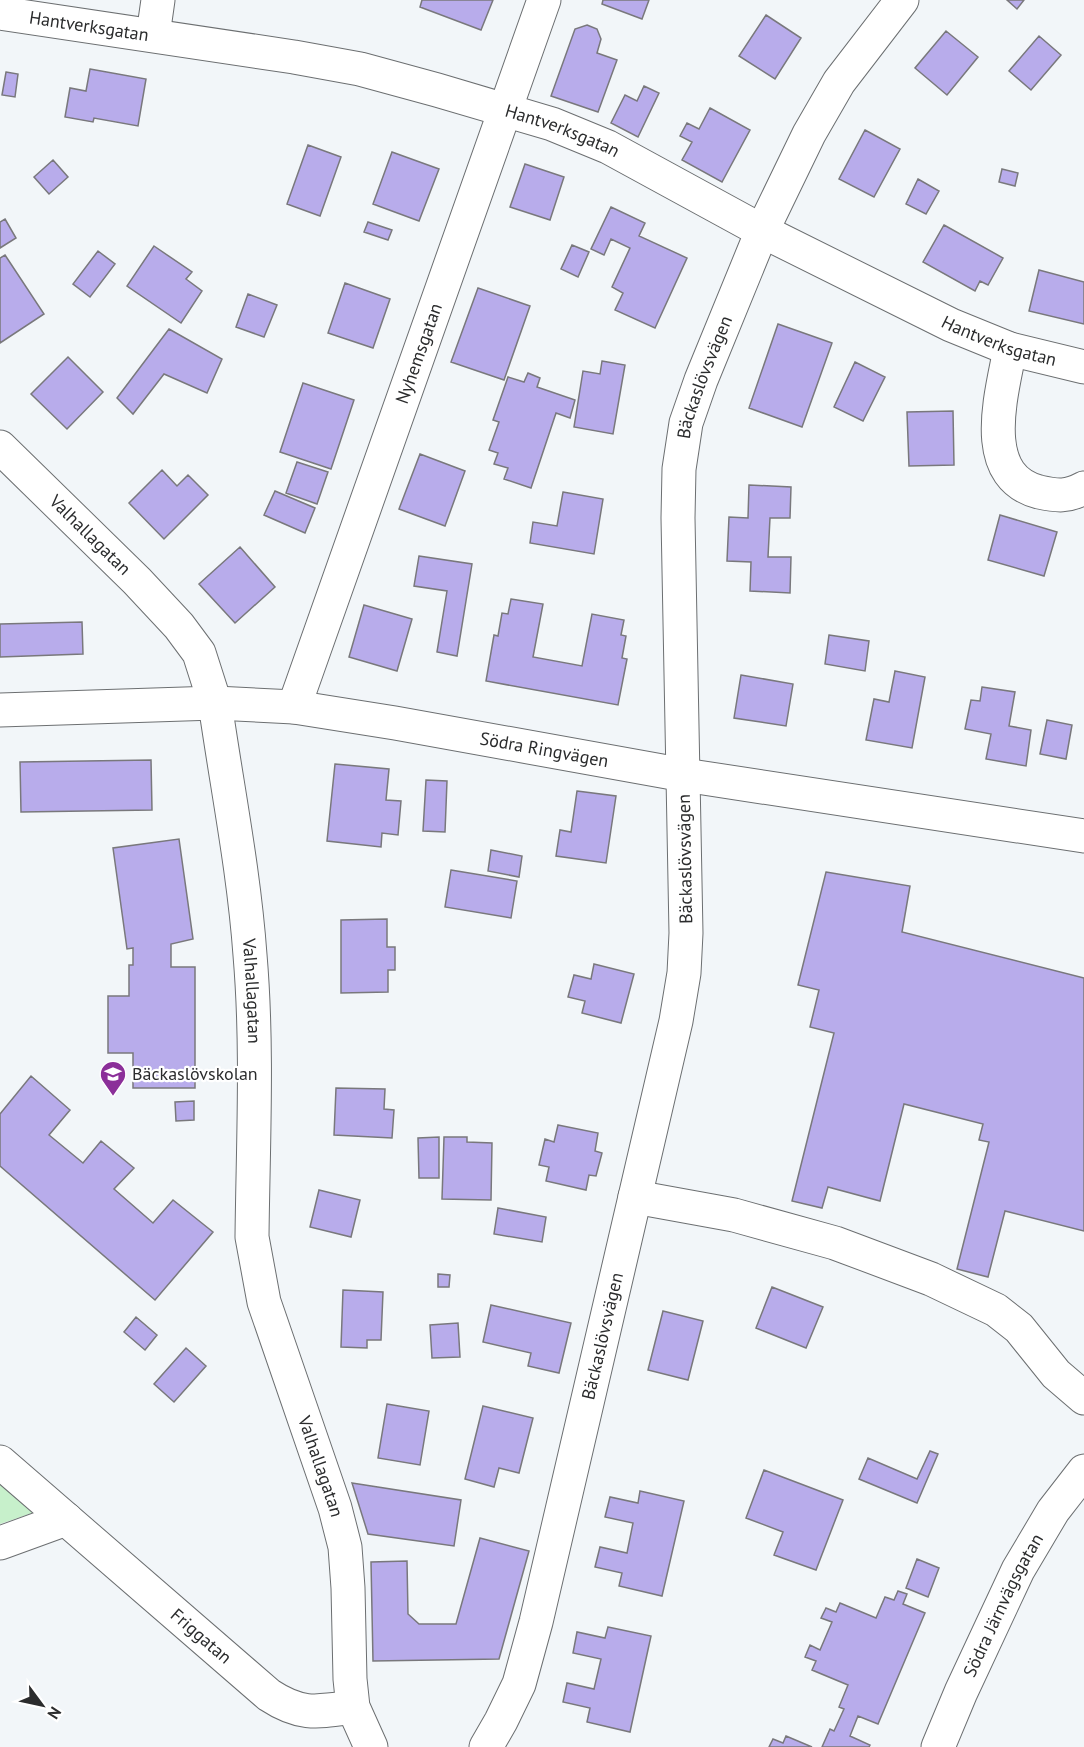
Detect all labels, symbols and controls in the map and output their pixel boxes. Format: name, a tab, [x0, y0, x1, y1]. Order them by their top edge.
street label: Hantverksgatan	[28, 6, 150, 46]
street label: Hantverksgatan	[503, 99, 624, 162]
street label: Nyhemsgatan	[390, 300, 447, 407]
street label: Hantverksgatan	[938, 310, 1059, 371]
street label: Bäckaslövsvägen	[672, 312, 737, 440]
street label: Valhallagatan	[44, 489, 136, 580]
street label: Södra Ringvägen	[478, 726, 610, 772]
street label: Bäckaslövsvägen	[672, 794, 697, 924]
street label: Valhallagatan	[238, 937, 266, 1044]
school or university icon: Bäckaslövskolan	[98, 1059, 128, 1097]
place label: Bäckaslövskolan	[132, 1062, 258, 1085]
street label: Bäckaslövsvägen	[576, 1270, 628, 1402]
street label: Valhallagatan	[293, 1412, 349, 1519]
street label: Södra Järnvägsgatan	[958, 1529, 1048, 1681]
street label: Friggatan	[166, 1603, 237, 1669]
north arrow	[12, 1675, 72, 1735]
text: N	[43, 1703, 66, 1723]

